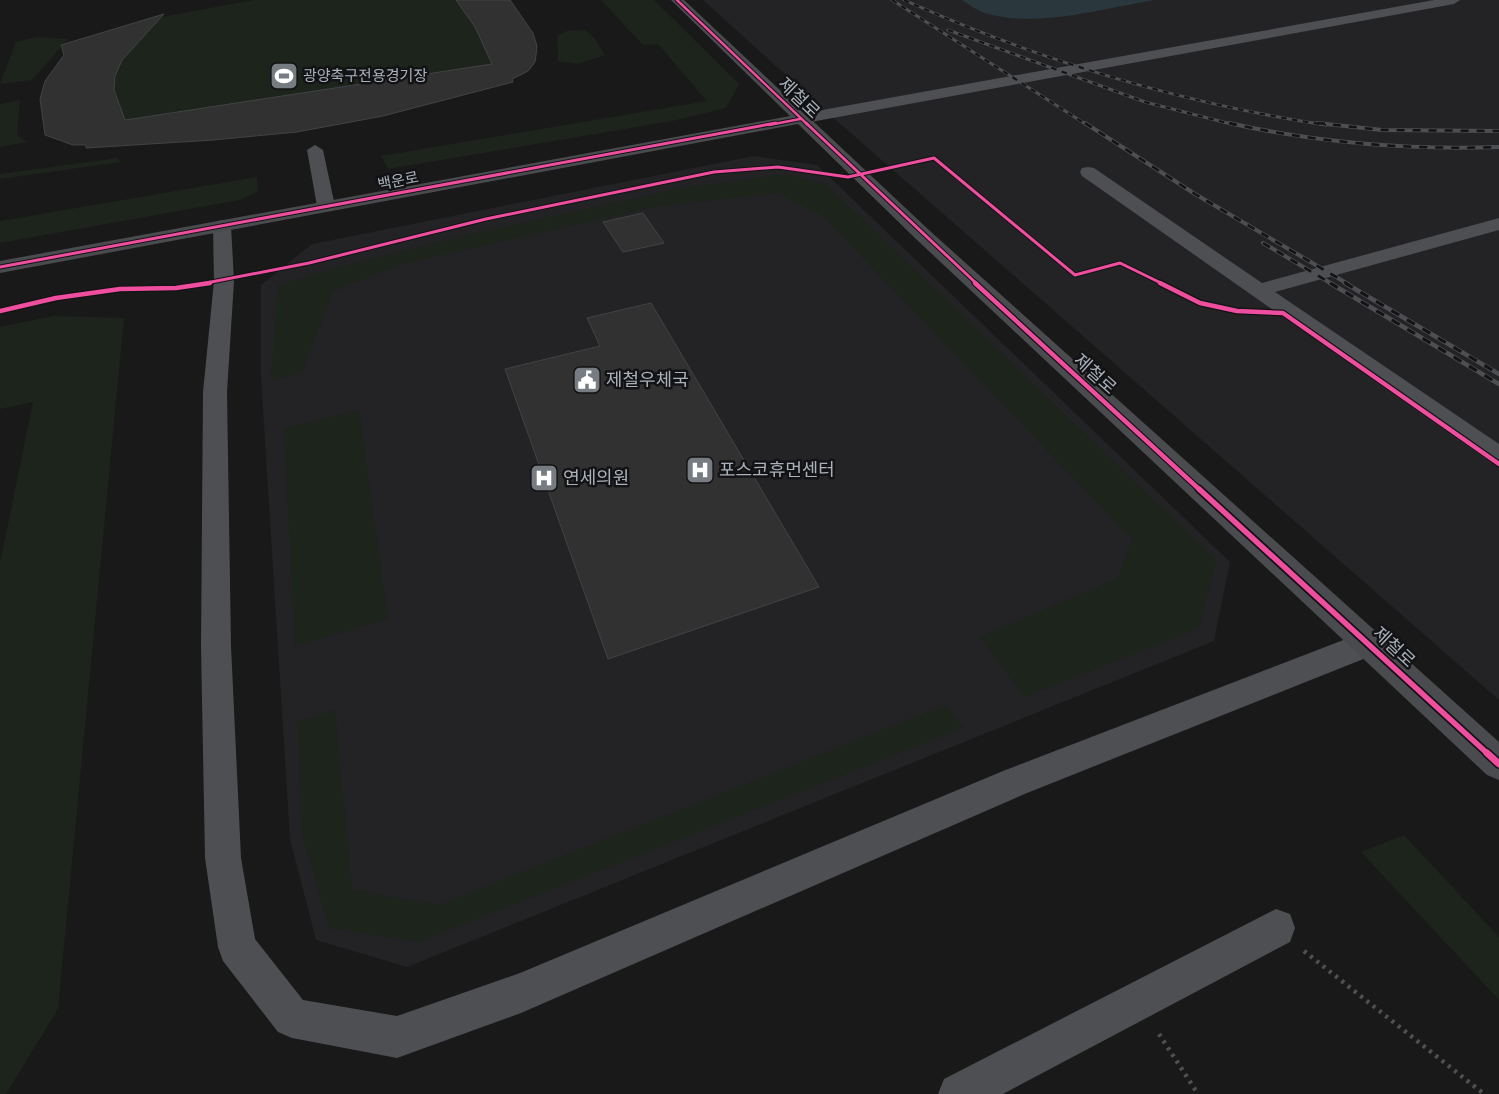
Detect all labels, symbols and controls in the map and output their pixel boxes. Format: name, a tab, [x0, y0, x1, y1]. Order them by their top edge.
sports icon: 광양축구전용경기장	[269, 61, 299, 91]
place label: 광양축구전용경기장	[303, 65, 427, 86]
street label: 제철로	[773, 71, 826, 124]
street label: 백운로	[376, 166, 420, 195]
street label: 제철로	[1069, 348, 1122, 400]
public building icon: 제철우체국	[572, 365, 602, 395]
place label: 제철우체국	[606, 367, 689, 392]
hospital icon: 포스코휴먼센터	[685, 455, 715, 485]
place label: 포스코휴먼센터	[719, 457, 835, 482]
hospital icon: 연세의원	[529, 463, 559, 493]
place label: 연세의원	[563, 465, 629, 490]
street label: 제철로	[1368, 621, 1421, 673]

